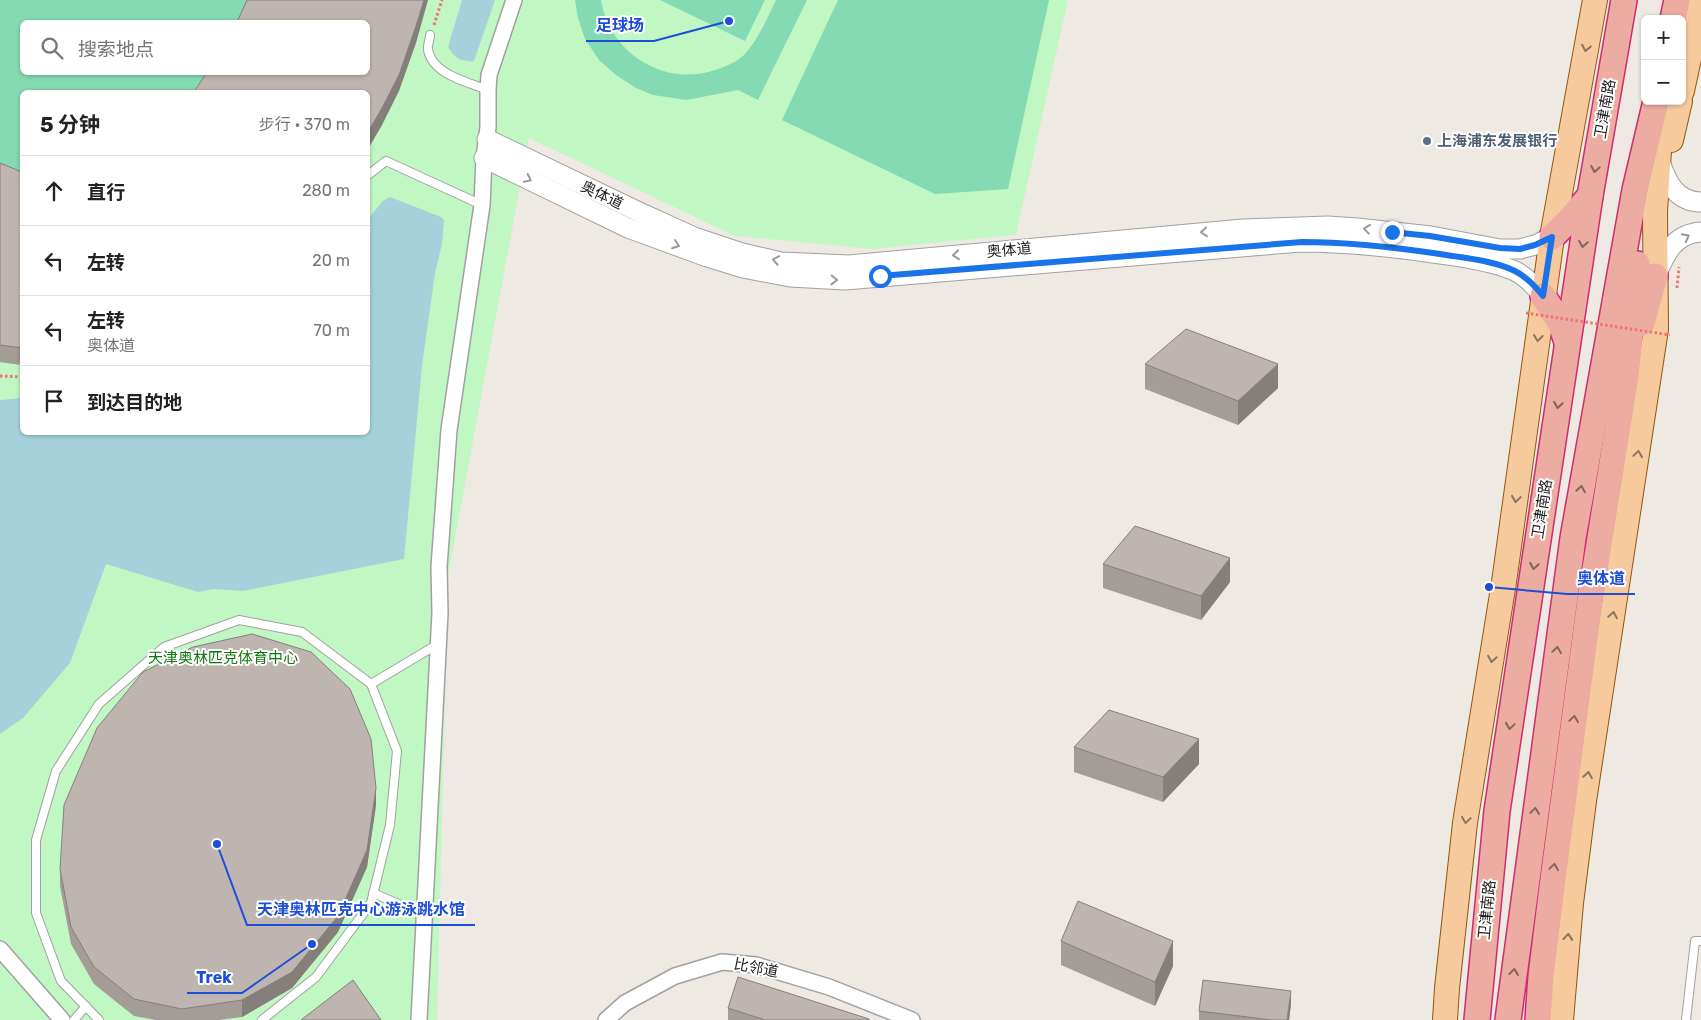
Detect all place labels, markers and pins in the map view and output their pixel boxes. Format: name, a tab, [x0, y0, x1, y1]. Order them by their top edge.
callout: 足球场	[586, 10, 654, 41]
place label: 上海浦东发展银行	[1437, 132, 1557, 150]
marker: 上海浦东发展银行	[1421, 135, 1433, 147]
callout: 奥体道	[1567, 563, 1635, 594]
callout: 天津奥林匹克中心游泳跳水馆	[247, 894, 475, 925]
callout: Trek	[187, 962, 242, 993]

